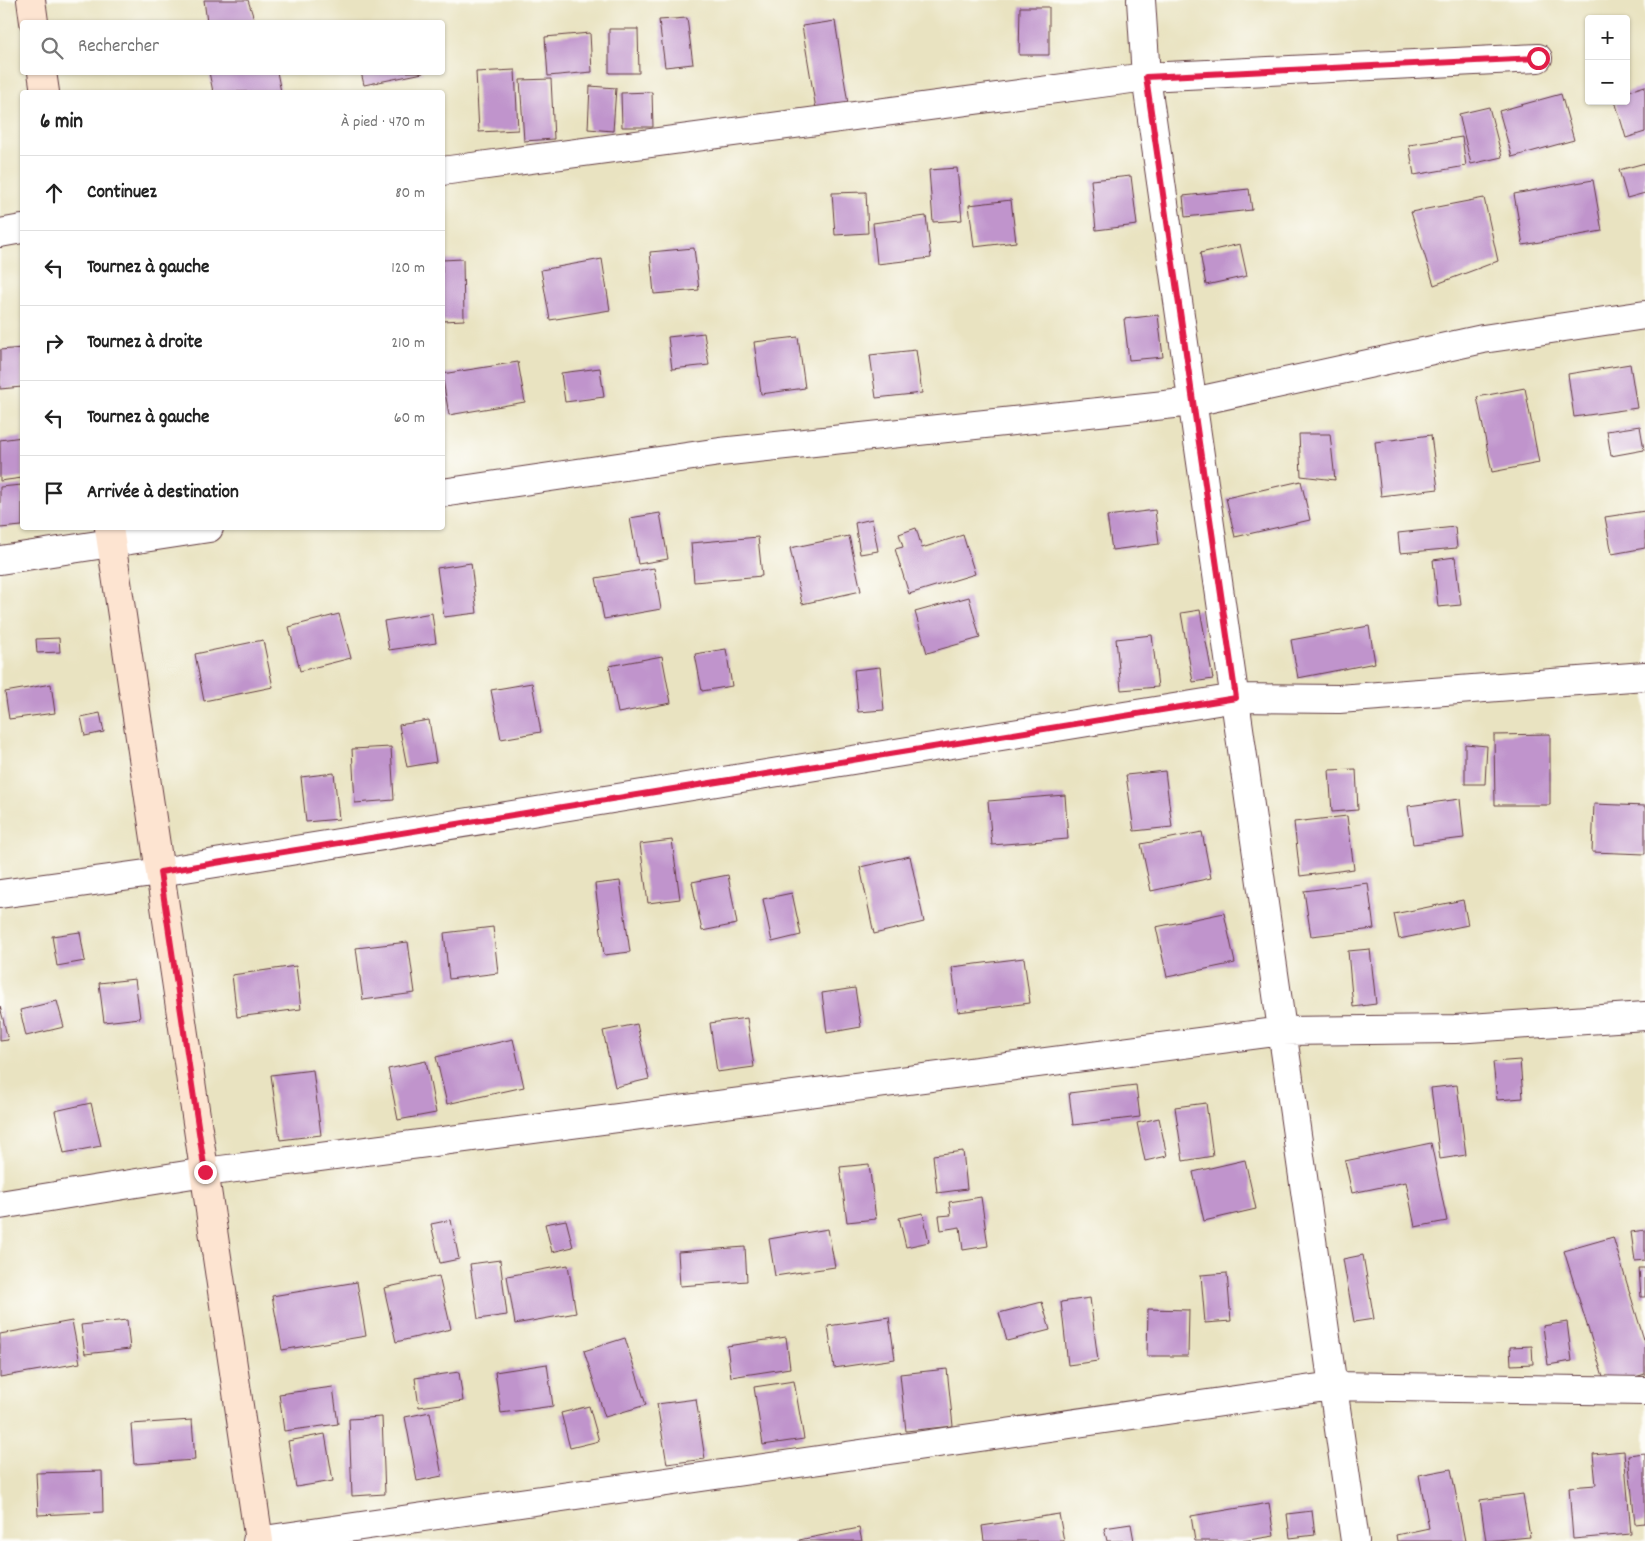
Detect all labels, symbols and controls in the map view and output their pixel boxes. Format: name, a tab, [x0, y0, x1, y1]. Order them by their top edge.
map controls	[1585, 15, 1630, 105]
button: +	[1585, 15, 1630, 60]
search box	[20, 20, 445, 75]
icon: search	[38, 34, 66, 62]
text: Rechercher	[78, 34, 159, 61]
route start	[1527, 47, 1550, 70]
button: −	[1585, 60, 1630, 105]
text: 6 min	[40, 108, 83, 138]
text: À pied · 470 m	[341, 111, 425, 134]
icon: ahead	[40, 179, 68, 207]
text: Continuez	[87, 180, 157, 207]
text: 80 m	[395, 182, 425, 205]
icon: left	[40, 254, 68, 282]
text: Tournez à gauche	[87, 255, 209, 282]
text: 120 m	[391, 257, 425, 280]
icon: right	[40, 329, 68, 357]
text: Tournez à droite	[87, 330, 202, 357]
text: 210 m	[391, 332, 425, 355]
icon: left	[40, 404, 68, 432]
text: Tournez à gauche	[87, 405, 209, 432]
text: 60 m	[394, 407, 425, 430]
icon: arrive	[40, 479, 68, 507]
text: Arrivée à destination	[87, 480, 239, 507]
route end	[194, 1161, 217, 1184]

